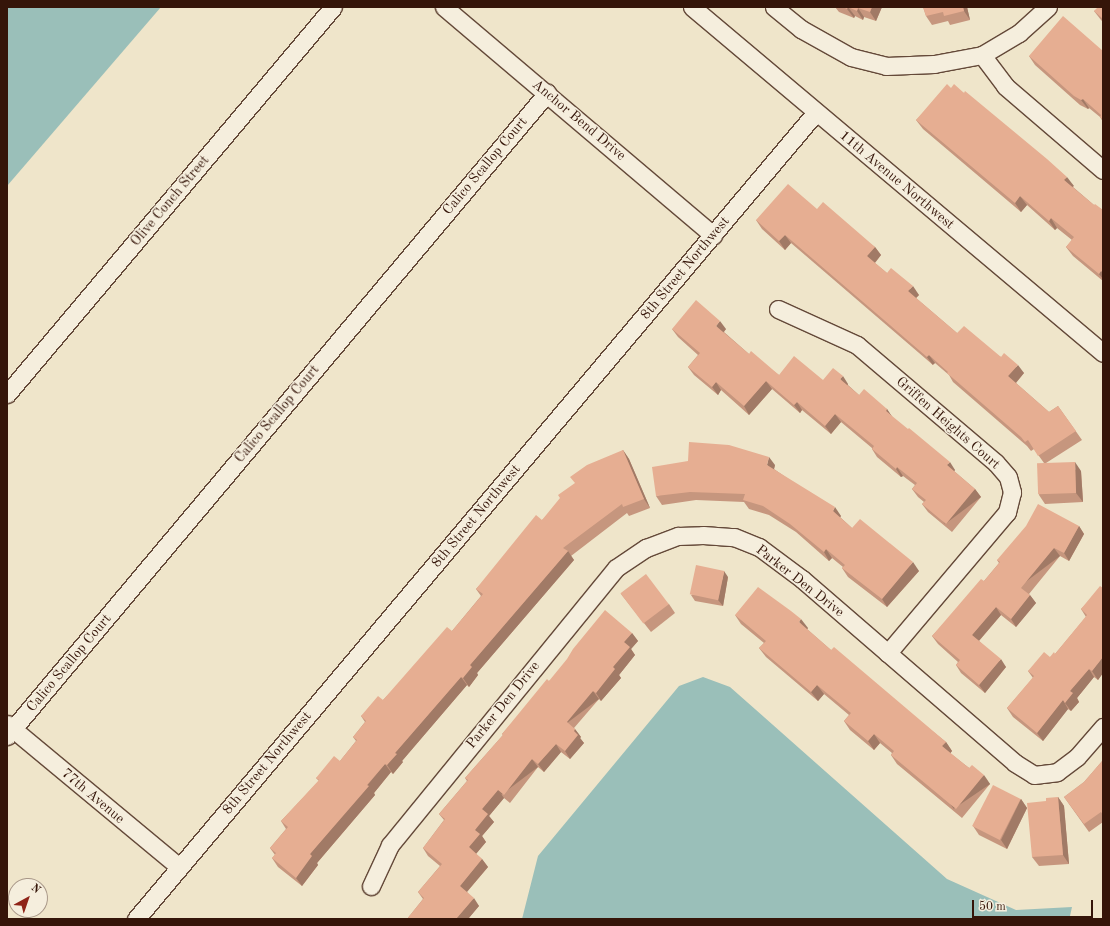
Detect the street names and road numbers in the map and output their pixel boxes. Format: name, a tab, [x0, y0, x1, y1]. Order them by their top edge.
street label: Anchor Bend Drive	[529, 76, 629, 164]
street label: Calico Scallop Court	[439, 114, 531, 218]
street label: 11th Avenue Northwest	[836, 127, 958, 233]
street label: Olive Conch Street	[127, 152, 213, 250]
street label: 8th Street Northwest	[637, 213, 733, 323]
street label: Calico Scallop Court	[231, 362, 323, 466]
street label: Griffen Heights Court	[892, 373, 1004, 473]
street label: 8th Street Northwest	[428, 461, 524, 571]
street label: Parker Den Drive	[753, 541, 847, 621]
street label: Calico Scallop Court	[23, 611, 115, 715]
street label: Parker Den Drive	[463, 658, 543, 752]
street label: 8th Street Northwest	[219, 708, 315, 818]
street label: 77th Avenue	[58, 765, 128, 827]

